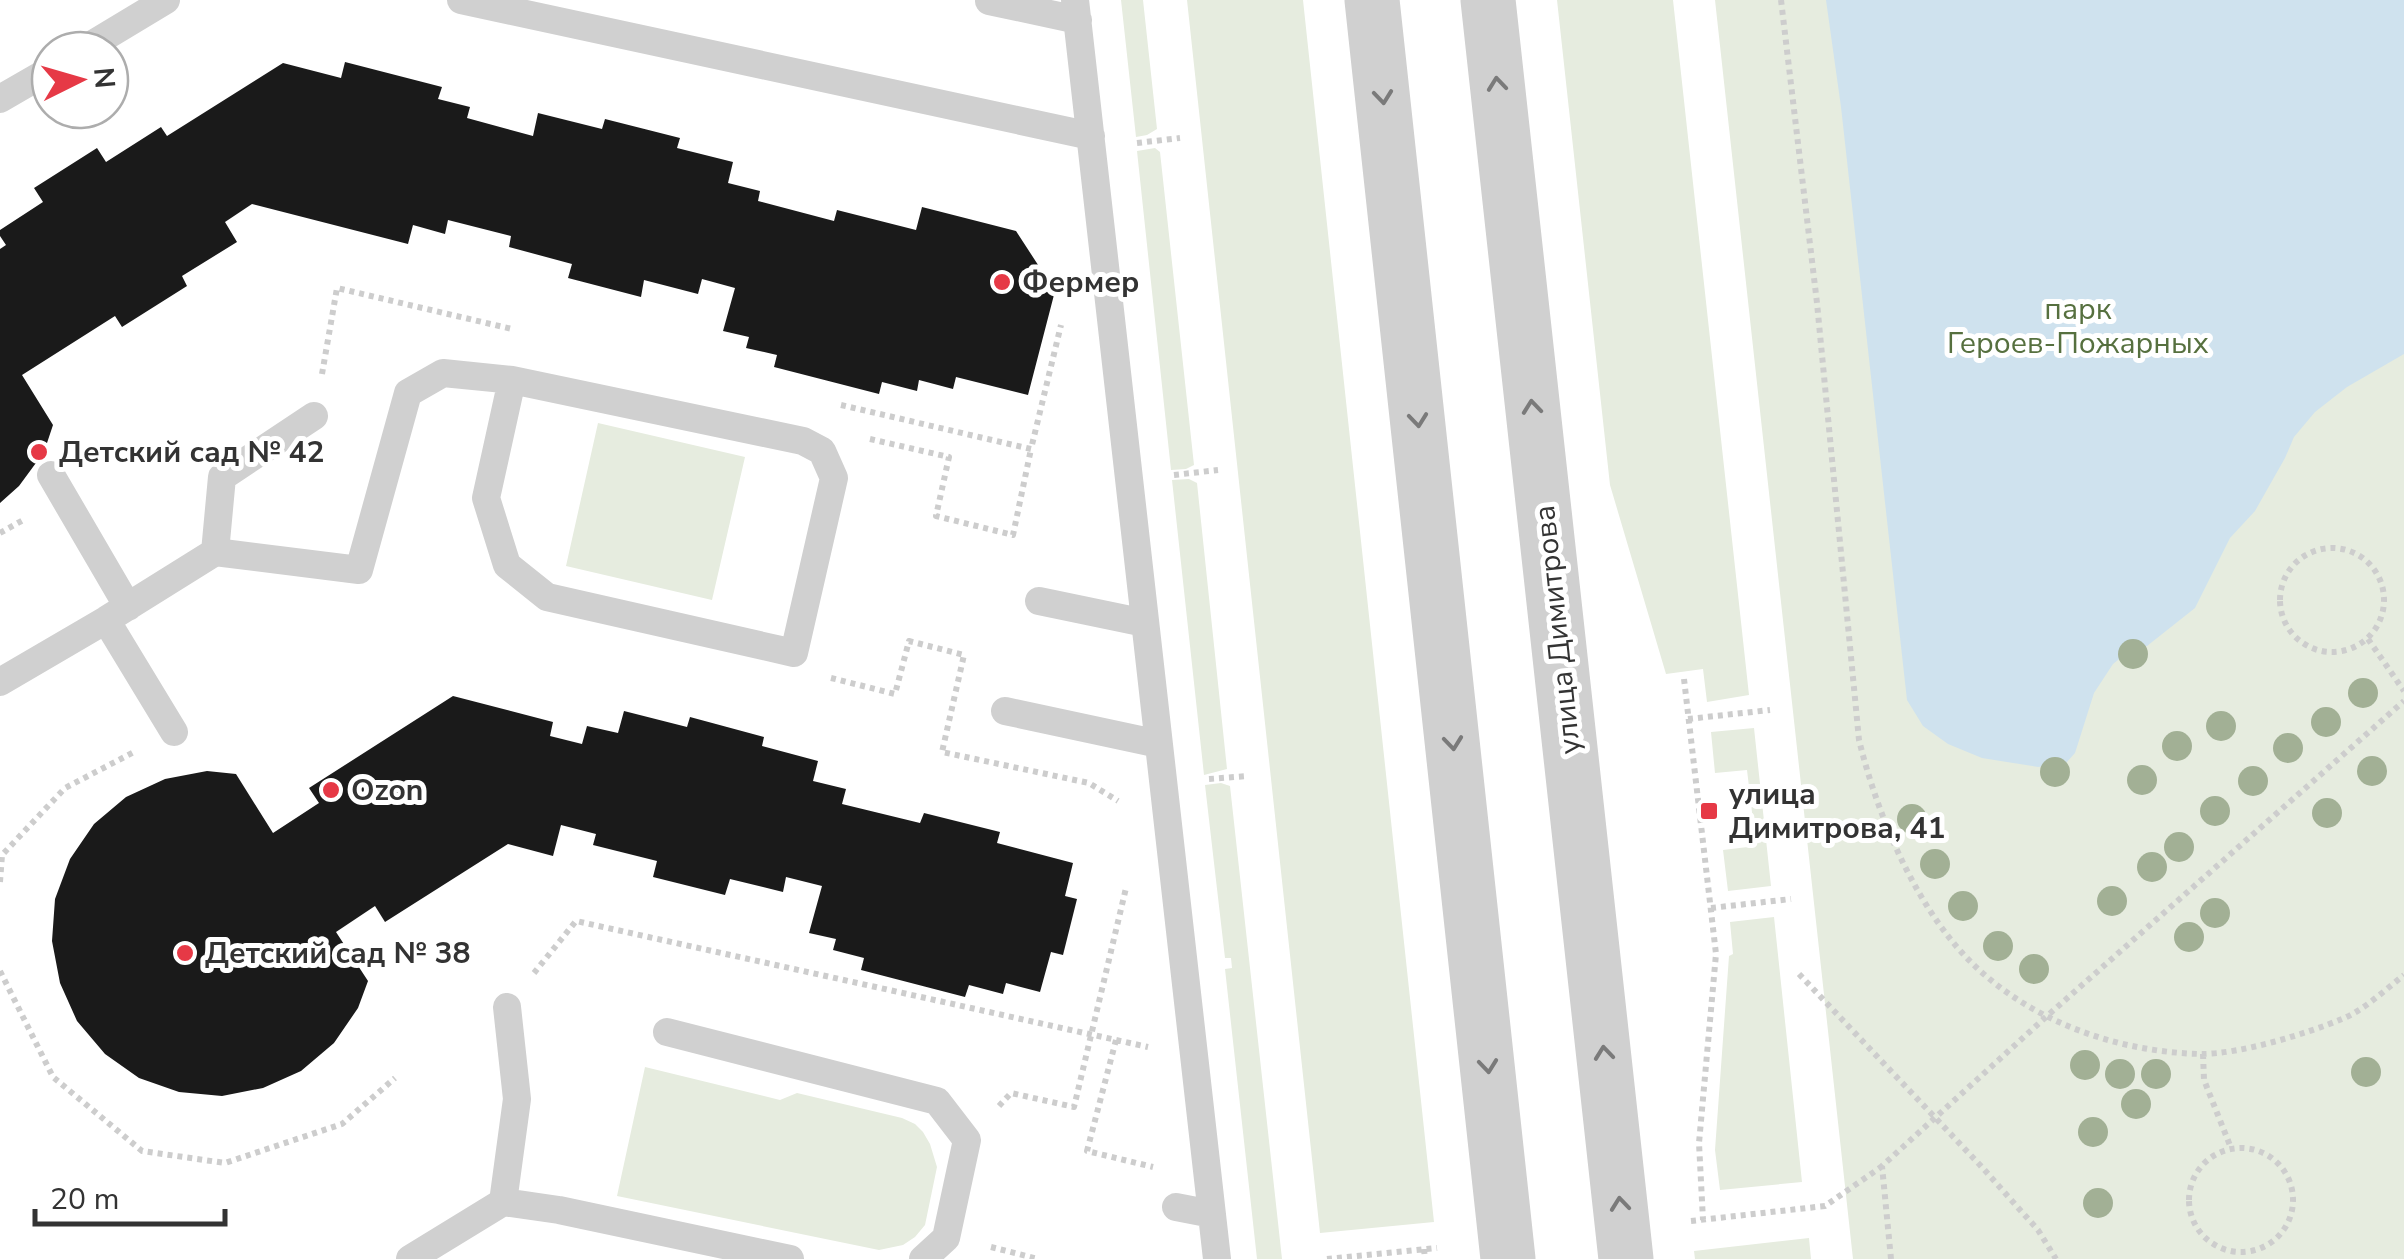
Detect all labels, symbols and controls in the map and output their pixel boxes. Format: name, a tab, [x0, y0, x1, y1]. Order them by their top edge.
north arrow	[30, 30, 130, 130]
text: N	[84, 66, 124, 90]
one-way arrow	[1487, 75, 1508, 91]
one-way arrow	[1371, 89, 1393, 105]
place label: Фермер	[1022, 262, 1139, 303]
marker: Фермер	[991, 271, 1013, 293]
park label: парк Героев-Пожарных	[1947, 289, 2209, 364]
one-way arrow	[1522, 398, 1544, 414]
one-way arrow	[1406, 412, 1428, 428]
place label: Детский сад № 42	[59, 432, 325, 473]
marker: Детский сад № 42	[28, 441, 50, 463]
street label: улица Димитрова	[1524, 503, 1591, 757]
one-way arrow	[1441, 736, 1463, 752]
place label: Ozon	[351, 770, 423, 811]
place label: улица Димитрова, 41	[1729, 774, 1945, 849]
marker: Ozon	[320, 779, 342, 801]
marker: улица Димитрова, 41	[1698, 800, 1720, 822]
place label: Детский сад № 38	[205, 933, 471, 974]
marker: Детский сад № 38	[174, 942, 196, 964]
one-way arrow	[1594, 1045, 1615, 1061]
one-way arrow	[1476, 1059, 1498, 1075]
scale bar	[35, 1164, 225, 1226]
text: 20 m	[50, 1179, 119, 1220]
one-way arrow	[1610, 1196, 1631, 1212]

